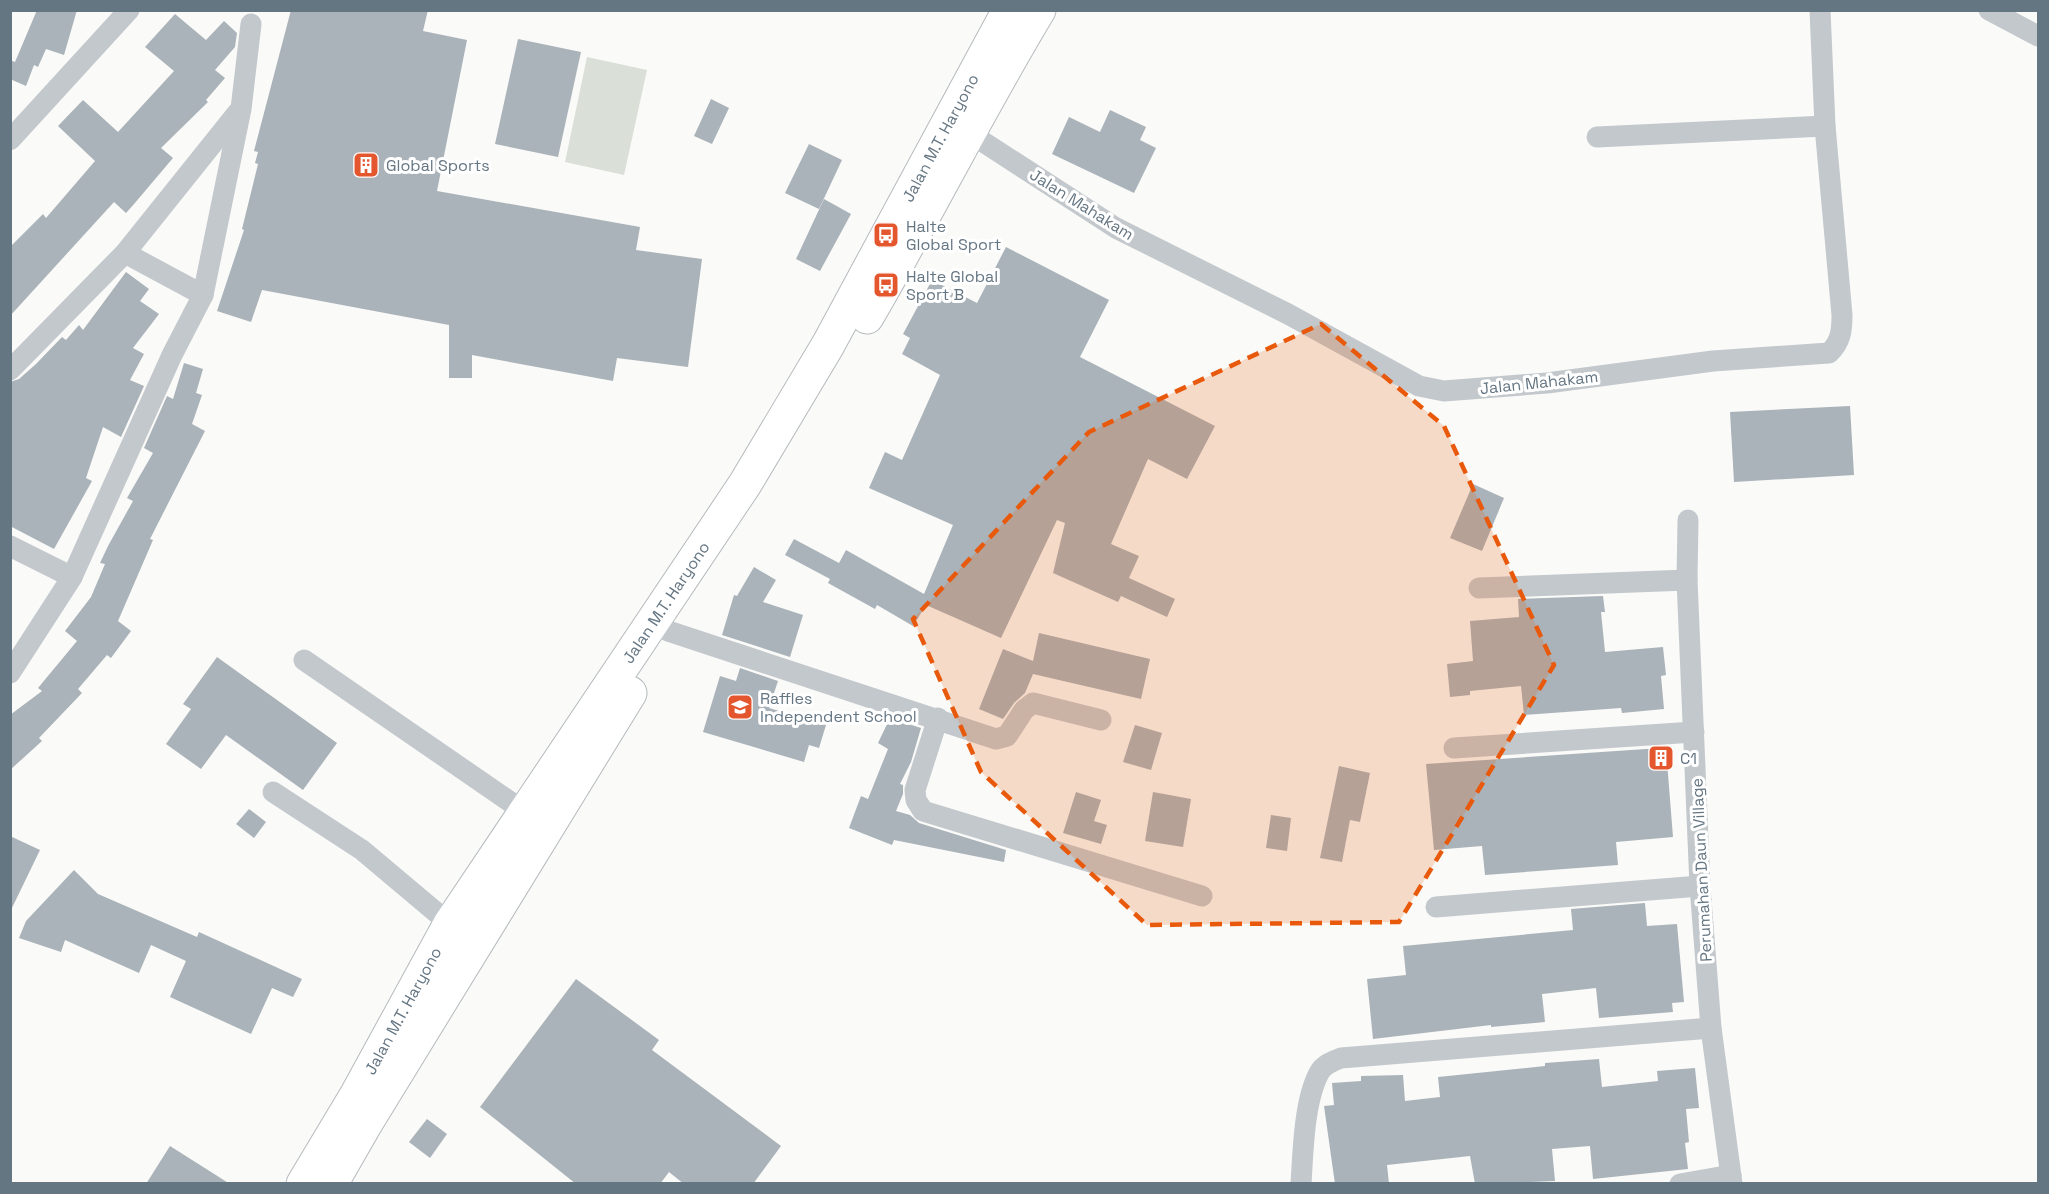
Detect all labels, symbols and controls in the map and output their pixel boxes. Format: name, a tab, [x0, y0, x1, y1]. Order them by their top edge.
street label: Jalan M.T. Haryono	[897, 70, 984, 206]
building icon: Global Sports	[351, 150, 381, 180]
place label: Global Sports	[386, 155, 490, 176]
street label: Jalan Mahakam	[1026, 164, 1138, 245]
place label: Halte Global Sport	[906, 216, 1001, 255]
bus stop icon: Halte Global Sport	[871, 220, 901, 250]
place label: Halte Global Sport B	[906, 266, 998, 305]
bus stop icon: Halte Global Sport B	[871, 270, 901, 300]
street label: Jalan Mahakam	[1479, 366, 1599, 399]
street label: Jalan M.T. Haryono	[618, 538, 714, 668]
place label: Raffles Independent School	[760, 688, 917, 727]
school or university icon: Raffles Independent School	[725, 692, 755, 722]
building icon: C1	[1646, 743, 1676, 773]
place label: C1	[1680, 748, 1697, 769]
street label: Perumahan Daun Village	[1686, 778, 1717, 962]
street label: Jalan M.T. Haryono	[360, 943, 446, 1078]

